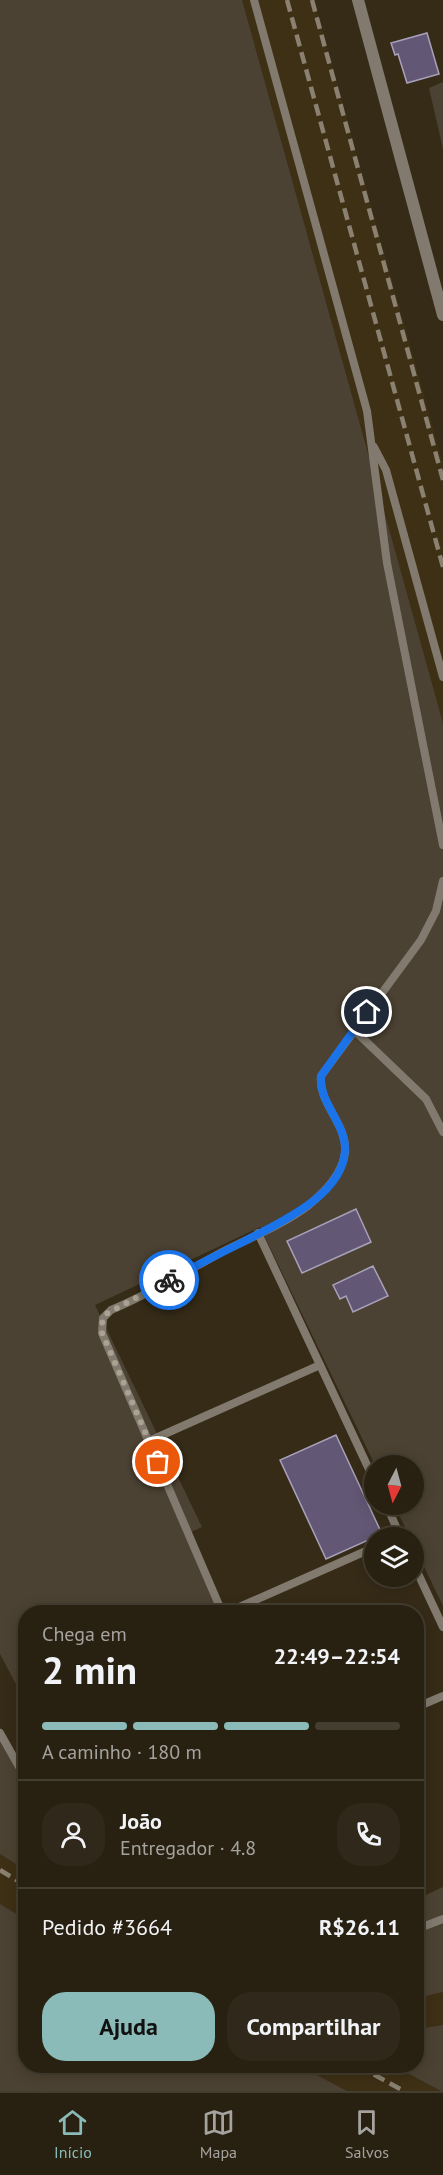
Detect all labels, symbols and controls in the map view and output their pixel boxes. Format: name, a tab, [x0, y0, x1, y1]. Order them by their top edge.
pin	[341, 986, 392, 1037]
icon: home	[350, 995, 383, 1028]
courier	[139, 1250, 199, 1310]
icon: bike	[153, 1264, 186, 1297]
pin	[132, 1436, 183, 1487]
icon: bag	[141, 1445, 174, 1478]
north arrow	[364, 1455, 424, 1515]
map controls	[364, 1455, 424, 1587]
button: layers	[364, 1527, 424, 1587]
text: Chega em	[42, 1621, 127, 1647]
text: 22:49–22:54	[274, 1642, 400, 1670]
text: 2 min	[42, 1644, 137, 1695]
text: A caminho · 180 m	[42, 1739, 202, 1765]
button: person	[42, 1803, 105, 1866]
button: phone	[337, 1803, 400, 1866]
text: João	[120, 1807, 162, 1835]
text: Entregador · 4.8	[120, 1835, 256, 1861]
text: Pedido #3664	[42, 1913, 172, 1941]
text: R$26.11	[319, 1913, 400, 1941]
button: Ajuda	[42, 1992, 215, 2061]
button: Compartilhar	[227, 1992, 400, 2061]
tab: Início	[54, 2106, 92, 2162]
tab: Mapa	[200, 2106, 237, 2162]
tab: Salvos	[345, 2106, 389, 2162]

